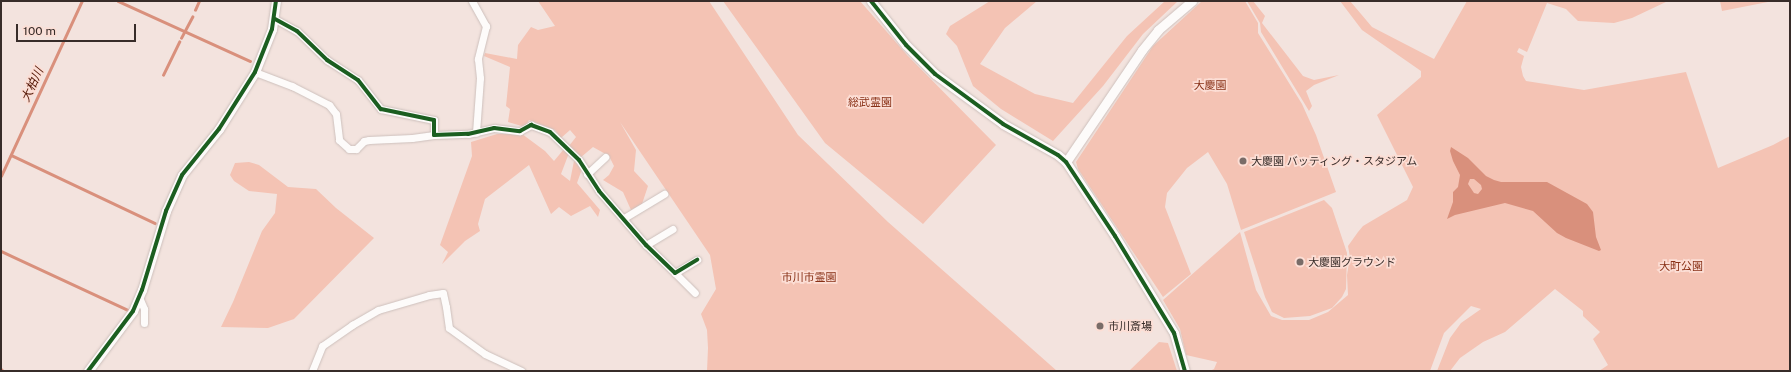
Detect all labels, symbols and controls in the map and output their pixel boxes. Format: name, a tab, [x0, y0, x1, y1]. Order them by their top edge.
scale bar	[18, 16, 138, 42]
text: 100 m	[23, 24, 56, 38]
water label: 大柏川	[19, 66, 47, 104]
park label: 大慶園	[1194, 78, 1226, 92]
park label: 総武霊園	[848, 95, 892, 109]
place label: 大慶園 バッティング・スタジアム	[1251, 154, 1419, 168]
marker: 大慶園 バッティング・スタジアム	[1238, 156, 1248, 166]
place label: 大慶園グラウンド	[1308, 255, 1396, 269]
marker: 大慶園グラウンド	[1295, 257, 1305, 267]
park label: 大町公園	[1659, 259, 1703, 273]
park label: 市川市霊園	[782, 270, 836, 284]
place label: 市川斎場	[1108, 319, 1152, 333]
marker: 市川斎場	[1095, 321, 1105, 331]

